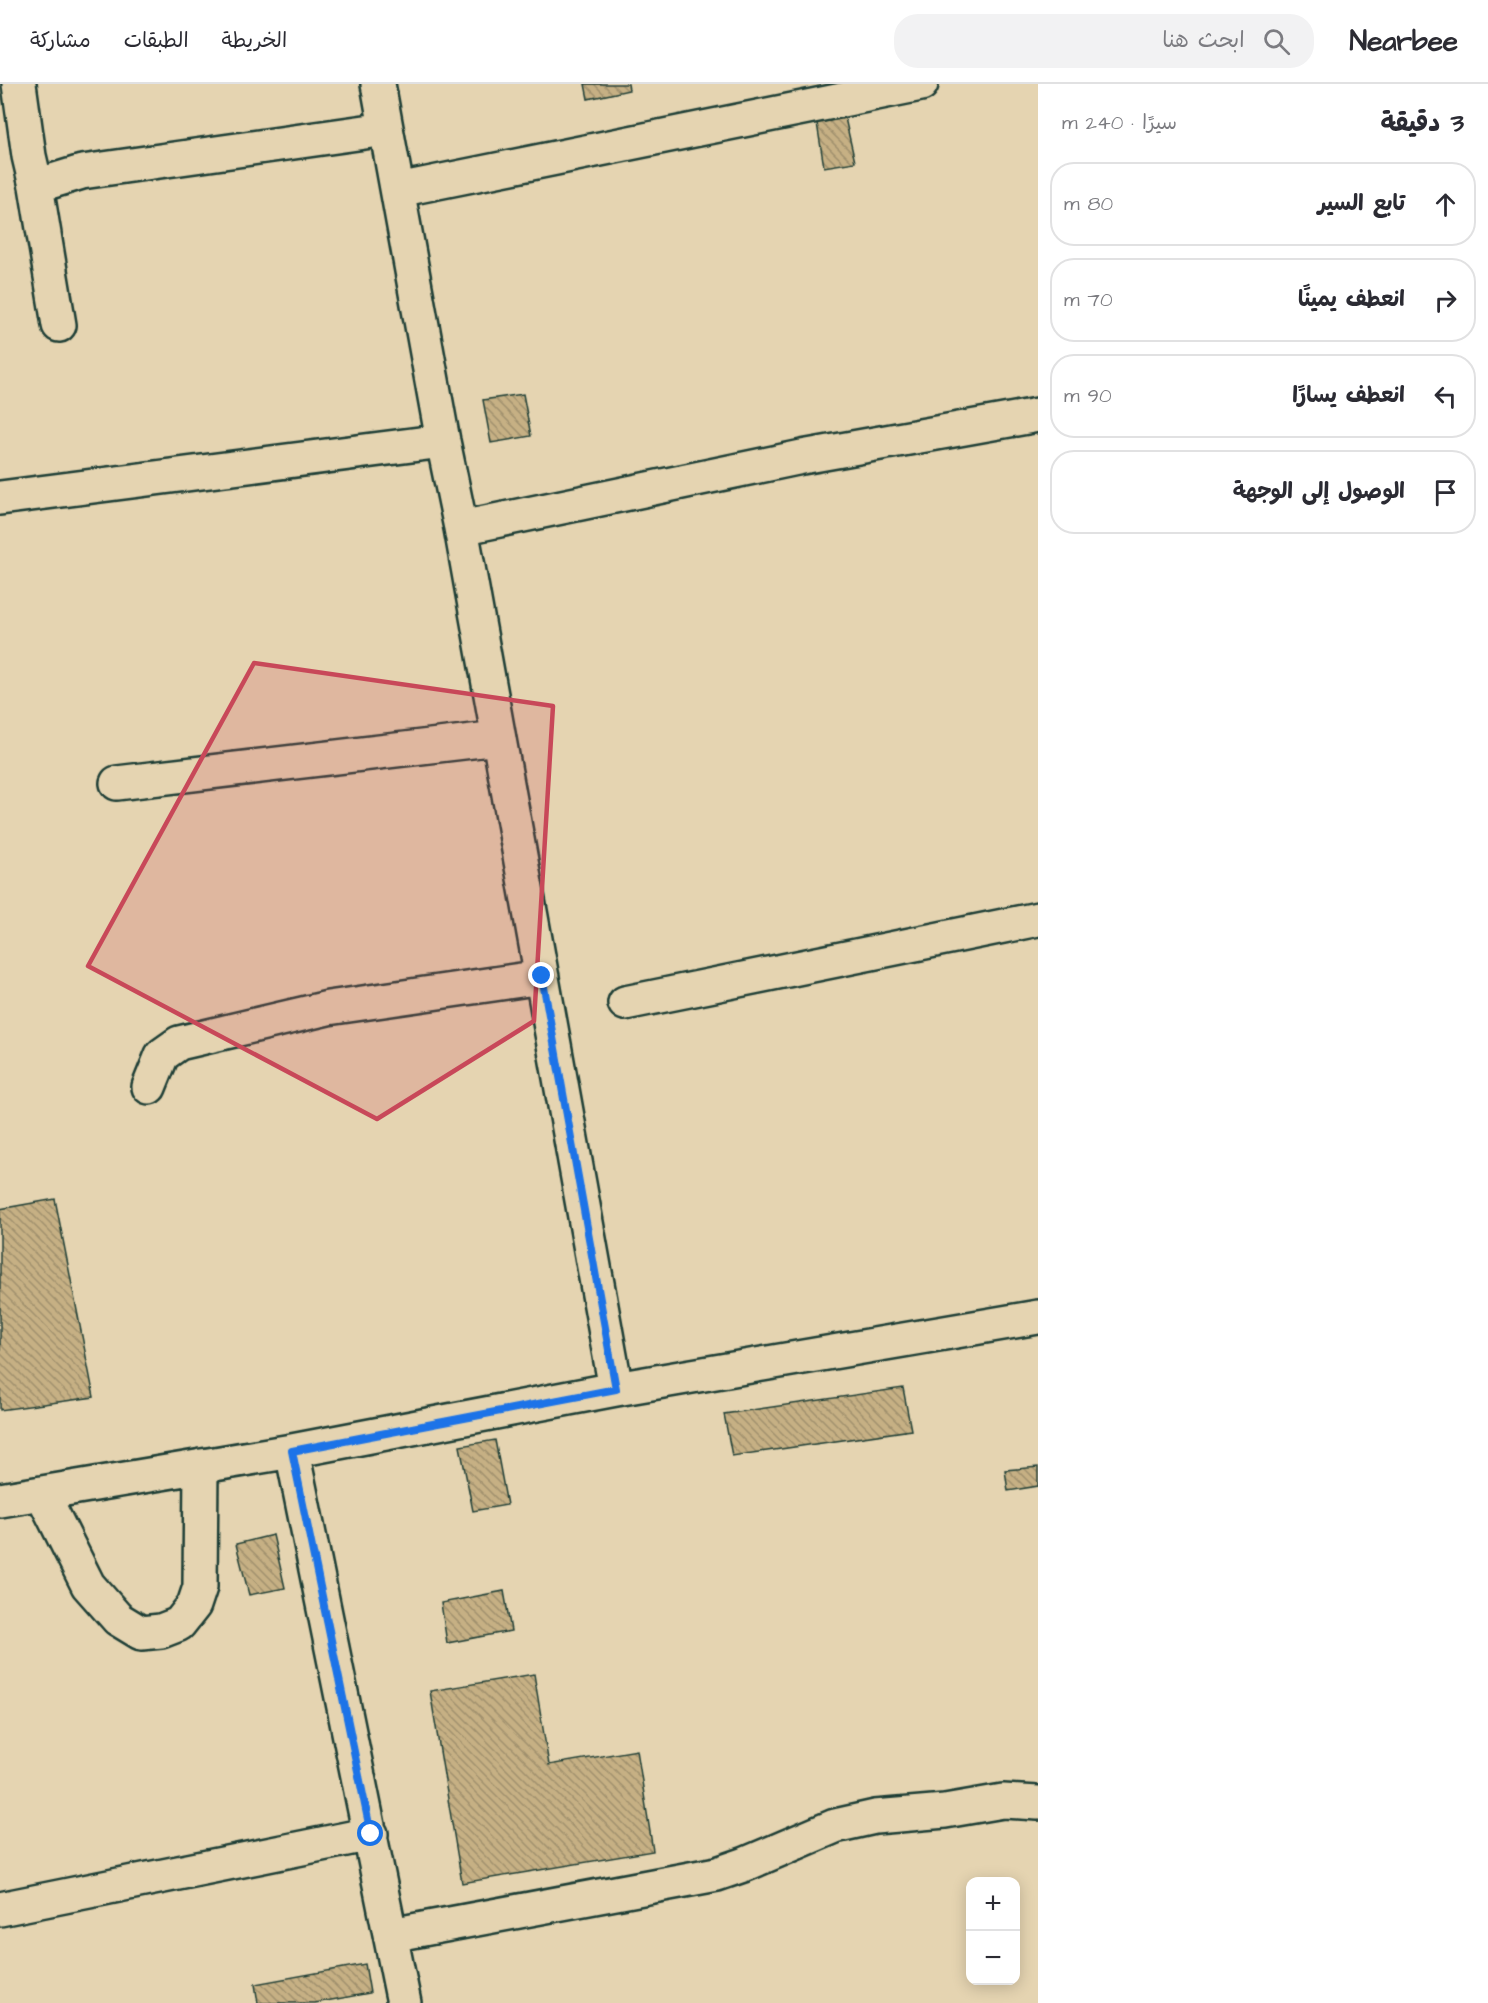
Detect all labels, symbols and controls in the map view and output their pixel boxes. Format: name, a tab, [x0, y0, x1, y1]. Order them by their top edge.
search box	[894, 14, 1314, 68]
text: Nearbee	[1350, 22, 1458, 61]
text: ابحث هنا	[1162, 25, 1245, 56]
icon: search	[1260, 25, 1293, 58]
text: مشاركة	[30, 26, 91, 55]
text: الطبقات	[124, 26, 189, 55]
text: الخريطة	[222, 26, 287, 55]
text: 3 دقيقة	[1380, 105, 1464, 141]
text: سيرًا · 240 m	[1062, 109, 1177, 137]
text: تابع السير	[1318, 188, 1405, 219]
icon: ahead	[1429, 188, 1462, 221]
text: 80 m	[1064, 190, 1113, 218]
text: انعطف يمينًا	[1298, 284, 1405, 315]
icon: right	[1429, 284, 1462, 317]
text: 70 m	[1064, 286, 1113, 314]
text: انعطف يسارًا	[1292, 380, 1405, 411]
icon: left	[1429, 380, 1462, 413]
text: 90 m	[1064, 382, 1112, 410]
text: الوصول إلى الوجهة	[1233, 476, 1405, 507]
icon: arrive	[1429, 476, 1462, 509]
route end	[528, 962, 554, 988]
route start	[357, 1820, 383, 1846]
map controls	[966, 1877, 1020, 1985]
button: +	[966, 1877, 1020, 1931]
button: −	[966, 1931, 1020, 1985]

